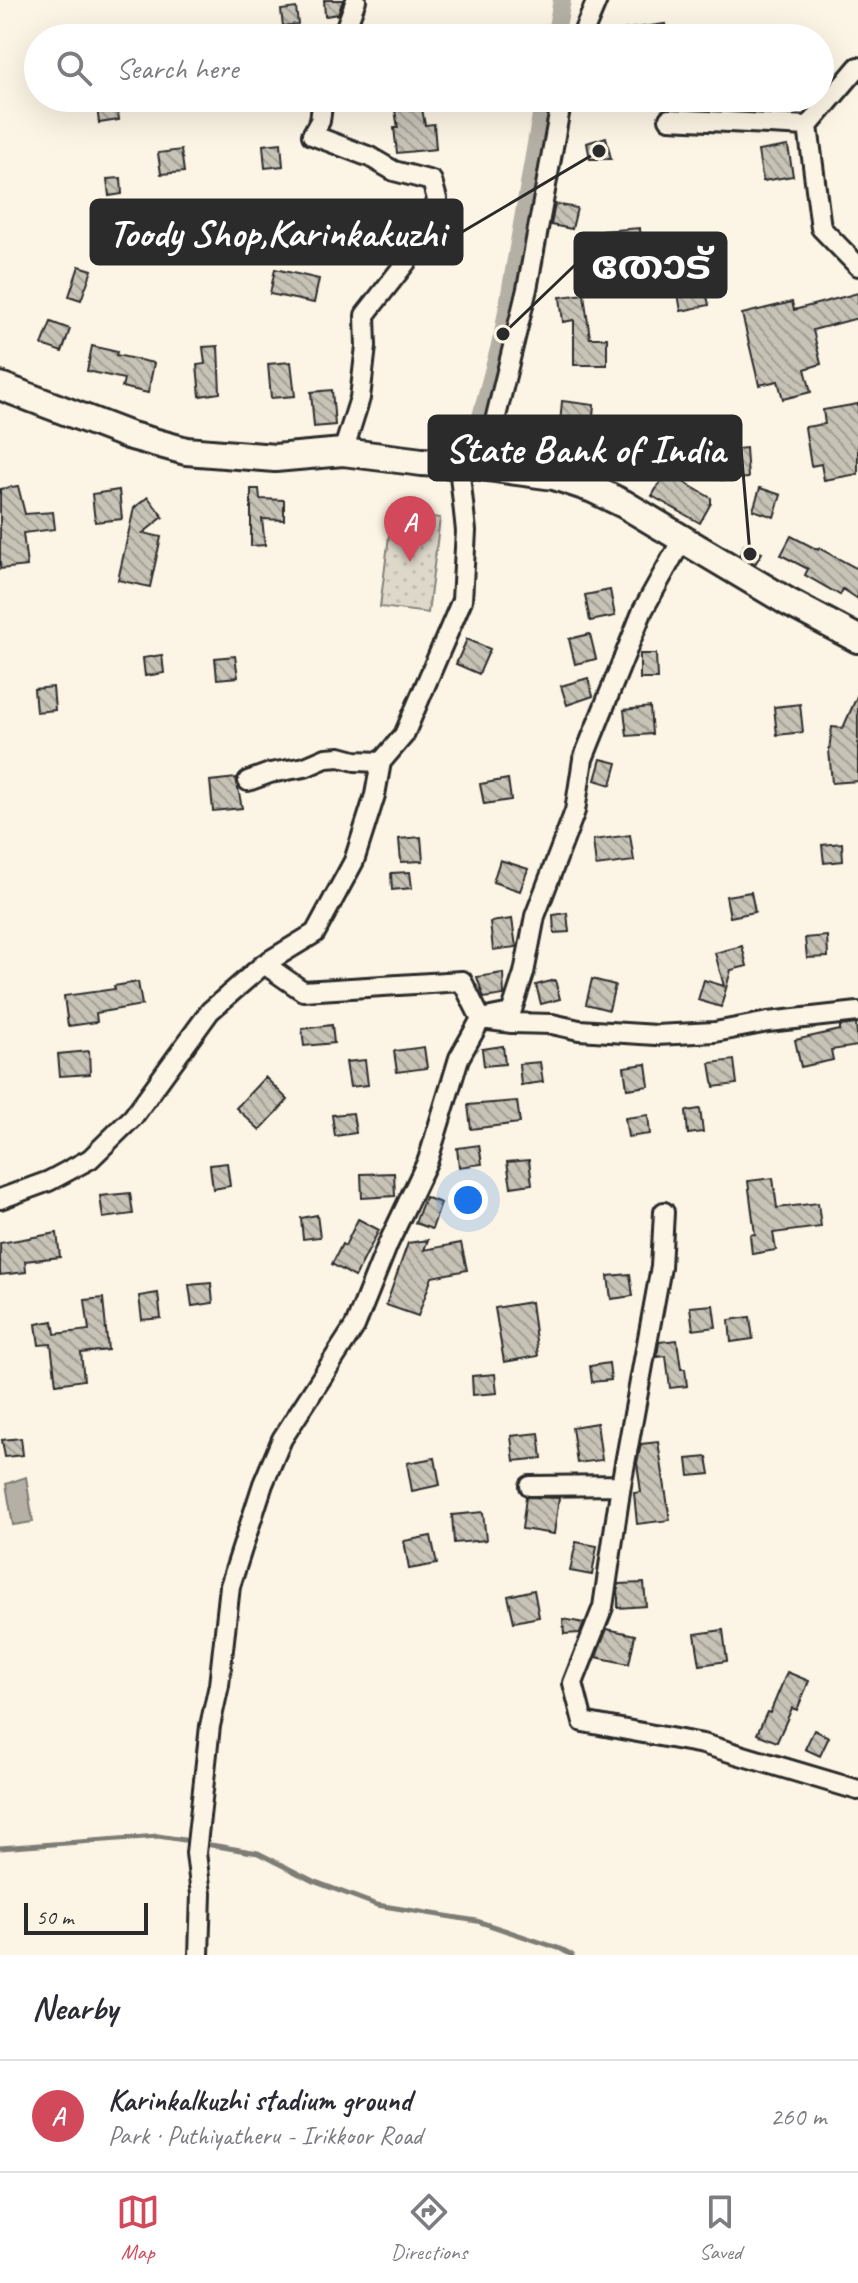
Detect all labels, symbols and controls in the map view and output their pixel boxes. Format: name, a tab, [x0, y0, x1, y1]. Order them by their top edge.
search box	[24, 24, 834, 112]
icon: search	[52, 46, 96, 90]
text: Search here	[116, 49, 238, 87]
callout: Toody Shop,Karinkakuzhi	[91, 200, 462, 264]
text: Toody Shop,Karinkakuzhi	[109, 208, 451, 258]
callout: തോട്	[575, 233, 726, 297]
text: തോട്	[591, 241, 715, 291]
callout: State Bank of India	[429, 416, 741, 480]
text: State Bank of India	[445, 424, 728, 474]
pin: A	[384, 496, 436, 562]
your location	[448, 1180, 488, 1220]
scale bar	[24, 1899, 148, 1935]
text: 50 m	[36, 1903, 73, 1931]
text: Nearby	[32, 1986, 118, 2029]
text: Karinkalkuzhi stadium ground	[108, 2081, 411, 2119]
text: A	[51, 2100, 65, 2133]
text: 260 m	[770, 2100, 826, 2133]
text: Park · Puthiyatheru - Irikkoor Road	[108, 2119, 422, 2152]
tab: Map	[116, 2190, 160, 2266]
tab: Directions	[391, 2190, 467, 2266]
tab: Saved	[698, 2190, 742, 2266]

